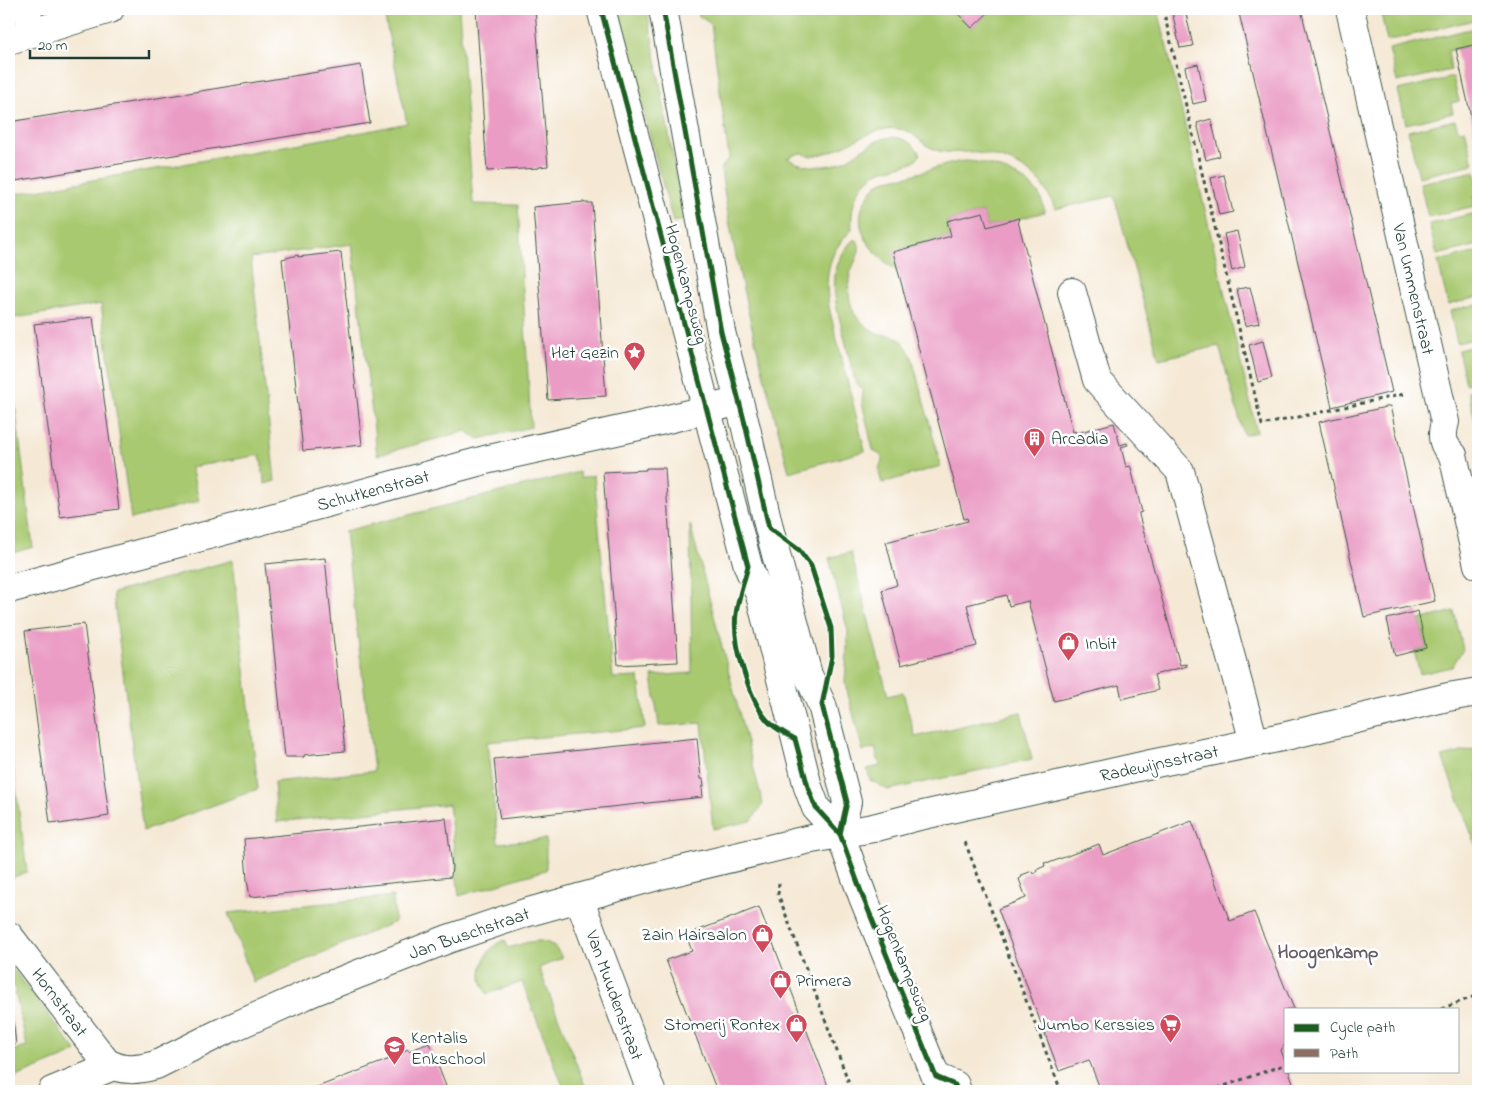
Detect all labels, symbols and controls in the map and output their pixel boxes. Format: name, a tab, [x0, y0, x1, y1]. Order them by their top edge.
scale bar	[30, 28, 149, 60]
text: 20 m	[38, 35, 68, 57]
street label: Van Ummenstraat	[1384, 220, 1440, 358]
street label: Hogenkampsweg	[656, 222, 714, 348]
place icon: Het Gezin	[623, 340, 647, 371]
place label: Het Gezin	[551, 341, 619, 367]
building icon: Arcadia	[1023, 426, 1047, 457]
place label: Arcadia	[1051, 427, 1108, 453]
street label: Schutkenstraat	[314, 464, 433, 519]
shop icon: Inbit	[1057, 631, 1081, 662]
place label: Inbit	[1085, 632, 1117, 658]
street label: Radewijnsstraat	[1098, 740, 1221, 790]
street label: Jan Buschstraat	[406, 902, 534, 968]
street label: Hogenkampsweg	[867, 902, 938, 1026]
shop icon: Zain Hairsalon	[751, 922, 775, 953]
place label: Zain Hairsalon	[641, 923, 747, 949]
street label: Van Muudenstraat	[577, 926, 649, 1064]
district label: Hoogenkamp	[1278, 940, 1378, 969]
street label: Hornstraat	[24, 963, 93, 1043]
shop icon: Primera	[768, 968, 792, 999]
place label: Primera	[796, 969, 852, 995]
legend	[1284, 1008, 1460, 1072]
shop icon: Stomerij Rontex	[784, 1012, 808, 1043]
supermarket icon: Jumbo Kerssies	[1159, 1012, 1183, 1043]
place label: Stomerij Rontex	[664, 1013, 780, 1039]
place label: Jumbo Kerssies	[1037, 1013, 1155, 1039]
text: Cycle path	[1330, 1017, 1395, 1040]
place label: Kentalis Enkschool	[411, 1026, 486, 1073]
school or university icon: Kentalis Enkschool	[383, 1035, 407, 1066]
text: Path	[1330, 1043, 1358, 1065]

